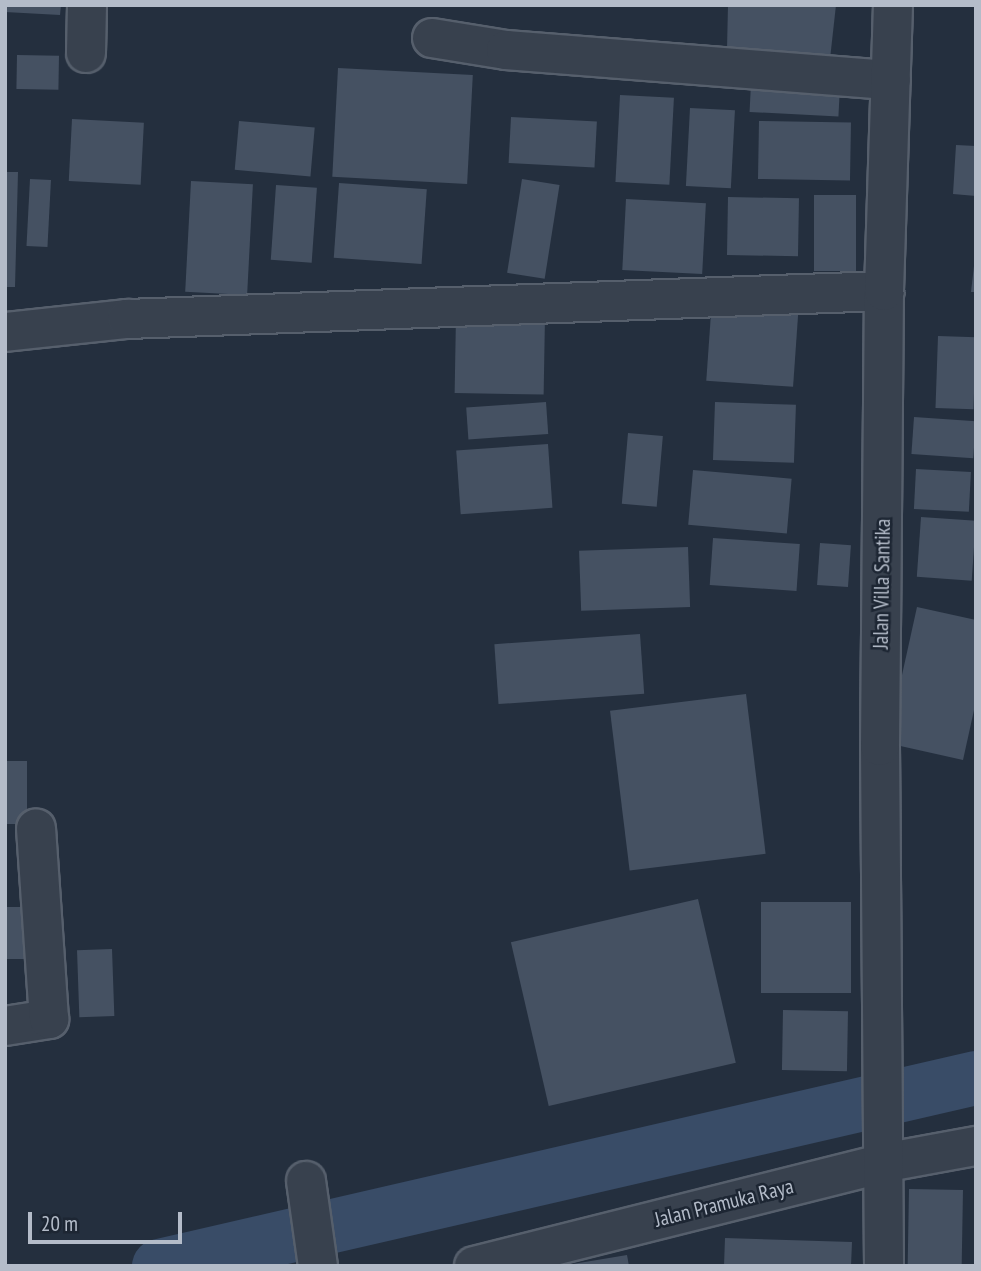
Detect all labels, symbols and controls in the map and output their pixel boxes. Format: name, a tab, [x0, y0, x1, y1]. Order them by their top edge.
street label: Jalan Villa Santika	[868, 518, 896, 650]
street label: Jalan Pramuka Raya	[652, 1174, 796, 1232]
scale bar	[32, 1198, 186, 1242]
text: 20 m	[41, 1210, 78, 1237]

